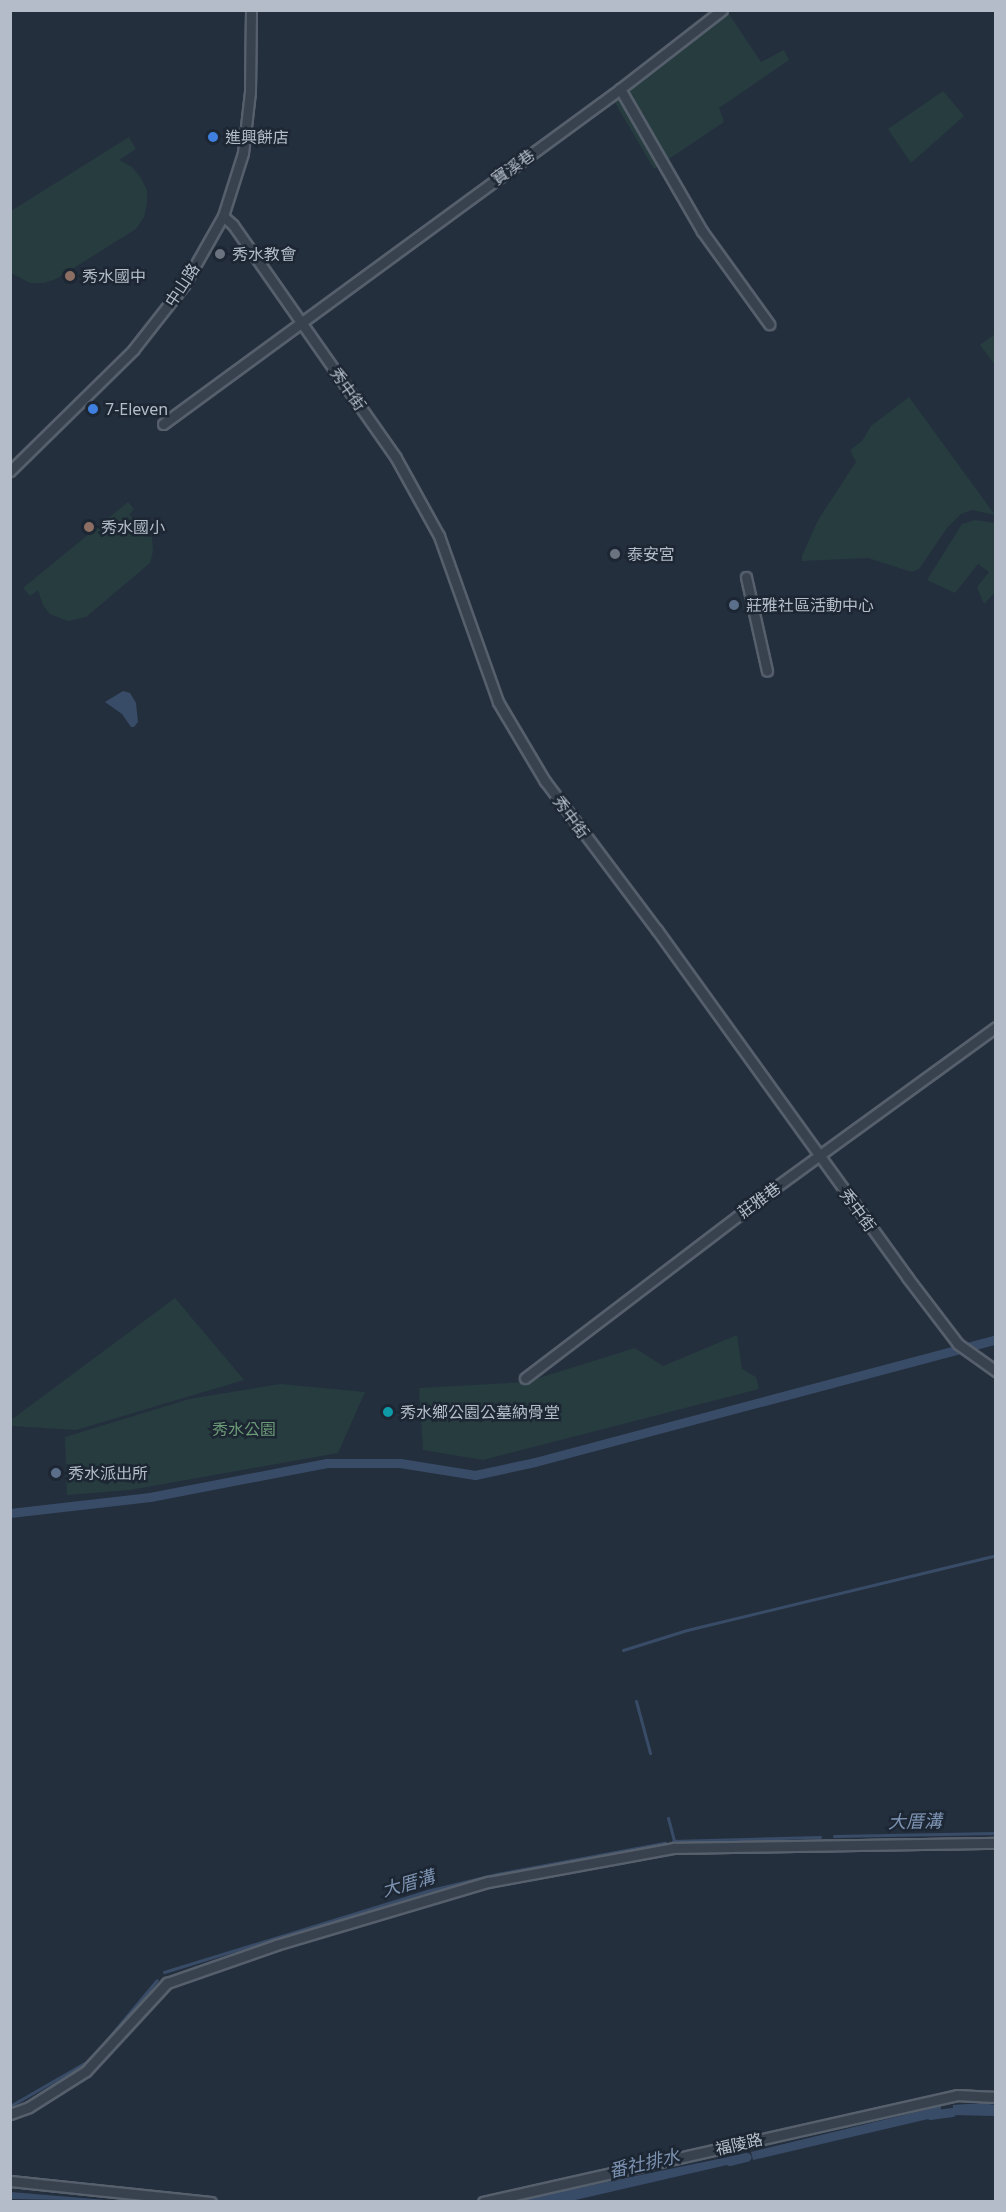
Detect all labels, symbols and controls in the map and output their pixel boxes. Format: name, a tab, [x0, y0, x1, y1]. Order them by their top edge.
place label: 進興餅店	[225, 127, 289, 147]
marker: 進興餅店	[206, 130, 220, 144]
street label: 寶溪巷	[488, 145, 538, 189]
place label: 秀水教會	[232, 244, 296, 264]
marker: 秀水教會	[213, 247, 227, 261]
street label: 中山路	[161, 260, 203, 310]
place label: 秀水國中	[82, 266, 146, 286]
marker: 秀水國中	[63, 269, 77, 283]
street label: 秀中街	[326, 364, 370, 414]
place label: 7-Eleven	[105, 399, 168, 419]
marker: 7-Eleven	[86, 402, 100, 416]
place label: 秀水國小	[101, 517, 165, 537]
marker: 秀水國小	[82, 520, 96, 534]
place label: 泰安宮	[627, 544, 675, 564]
marker: 泰安宮	[608, 547, 622, 561]
place label: 莊雅社區活動中心	[746, 595, 874, 615]
marker: 莊雅社區活動中心	[727, 598, 741, 612]
street label: 秀中街	[549, 792, 593, 842]
street label: 莊雅巷	[734, 1178, 784, 1222]
street label: 秀中街	[836, 1185, 880, 1235]
place label: 秀水鄉公園公墓納骨堂	[400, 1402, 560, 1422]
marker: 秀水鄉公園公墓納骨堂	[381, 1405, 395, 1419]
park label: 秀水公園	[212, 1419, 276, 1439]
place label: 秀水派出所	[68, 1463, 148, 1483]
marker: 秀水派出所	[49, 1466, 63, 1480]
water label: 大厝溝	[888, 1810, 942, 1832]
water label: 大厝溝	[379, 1865, 437, 1901]
street label: 福陵路	[713, 2129, 765, 2159]
water label: 番社排水	[606, 2144, 682, 2182]

